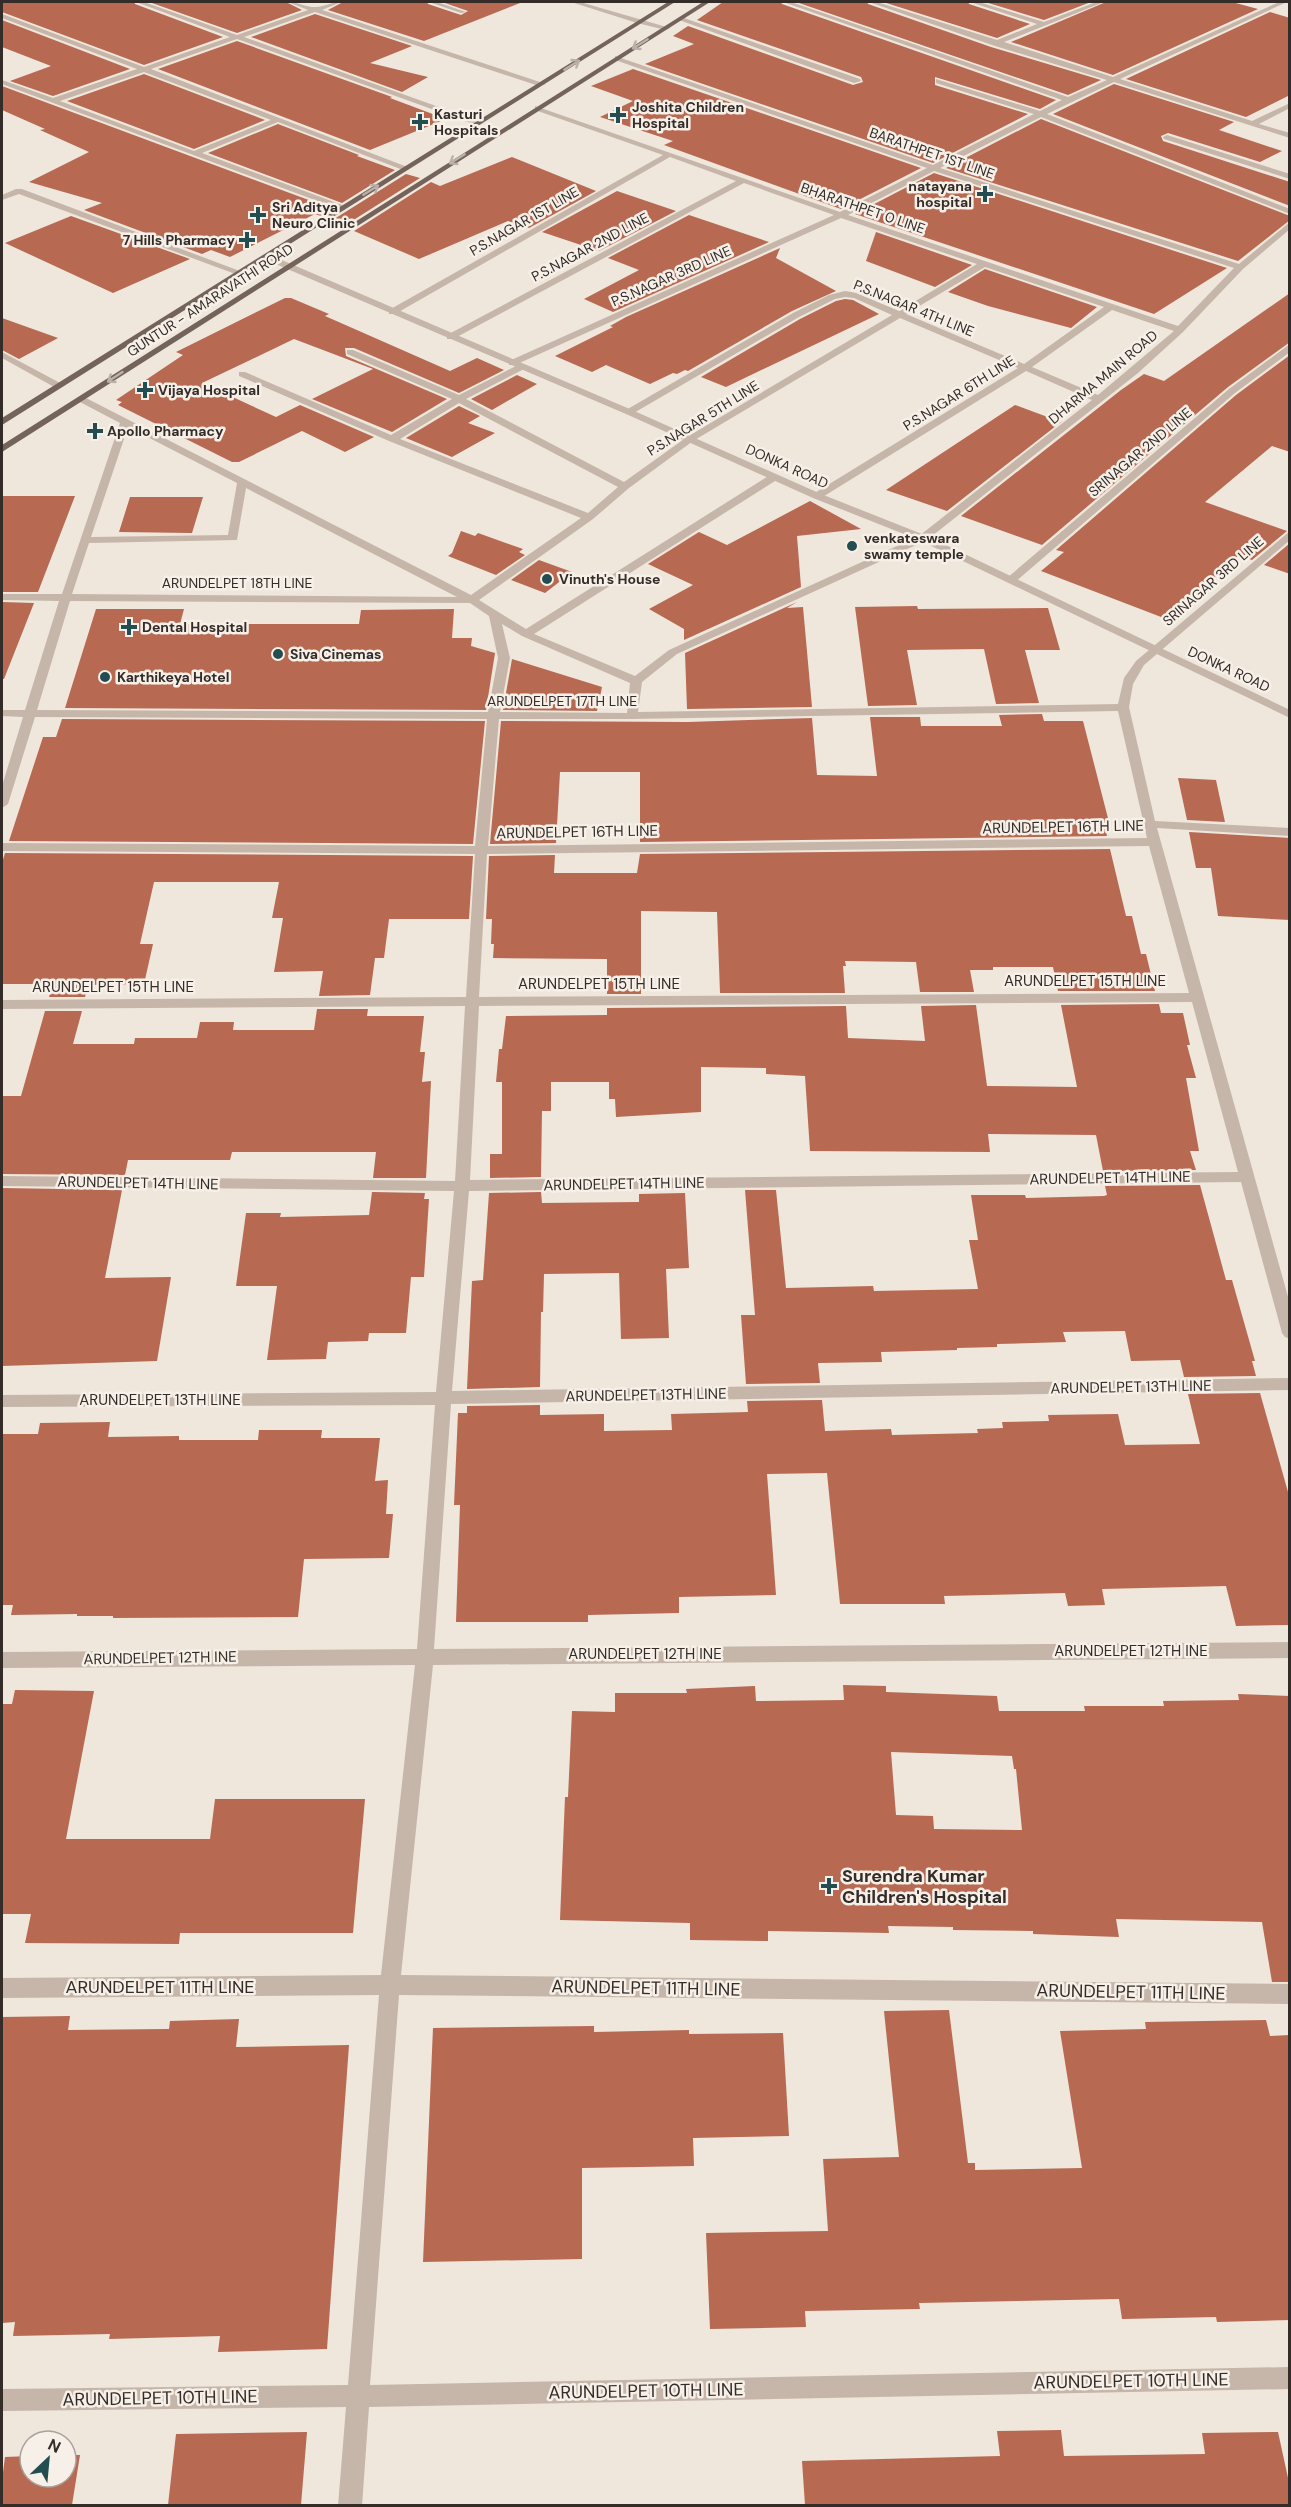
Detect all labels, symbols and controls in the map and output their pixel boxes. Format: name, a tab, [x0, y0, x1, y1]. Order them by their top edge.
one-way arrow	[632, 39, 649, 51]
one-way arrow	[564, 58, 581, 71]
place label: Joshita Children Hospital	[632, 98, 744, 132]
place label: Kasturi Hospitals	[434, 105, 498, 139]
marker: Joshita Children Hospital	[609, 106, 627, 124]
marker: Kasturi Hospitals	[411, 113, 429, 131]
street label: BARATHPET 1ST LINE	[867, 123, 997, 183]
one-way arrow	[449, 154, 466, 166]
place label: natayana hospital	[908, 177, 972, 211]
street label: BHARATHPET 0 LINE	[798, 178, 928, 238]
street label: P.S.NAGAR 1ST LINE	[466, 182, 582, 260]
one-way arrow	[362, 183, 379, 195]
marker: natayana hospital	[976, 185, 994, 203]
place label: Sri Aditya Neuro Clinic	[272, 198, 356, 232]
marker: Sri Aditya Neuro Clinic	[249, 206, 267, 224]
street label: P.S.NAGAR 2ND LINE	[528, 208, 652, 286]
place label: 7 Hills Pharmacy	[123, 231, 236, 249]
marker: 7 Hills Pharmacy	[240, 233, 254, 247]
street label: GUNTUR - AMARAVATHI ROAD	[124, 240, 296, 360]
street label: P.S.NAGAR 3RD LINE	[608, 241, 734, 311]
street label: P.S.NAGAR 4TH LINE	[851, 276, 977, 340]
street label: DHARMA MAIN ROAD	[1045, 326, 1161, 428]
street label: P.S.NAGAR 6TH LINE	[900, 351, 1018, 435]
one-way arrow	[107, 370, 124, 383]
street label: P.S.NAGAR 5TH LINE	[644, 376, 762, 460]
marker: Vijaya Hospital	[136, 381, 154, 399]
place label: Vijaya Hospital	[158, 381, 260, 399]
street label: SRINAGAR 2ND LINE	[1085, 403, 1195, 500]
place label: Apollo Pharmacy	[107, 422, 224, 440]
marker: Apollo Pharmacy	[88, 424, 102, 438]
street label: DONKA ROAD	[743, 440, 831, 492]
place label: venkateswara swamy temple	[864, 529, 964, 563]
street label: SRINAGAR 3RD LINE	[1159, 532, 1267, 630]
marker: venkateswara swamy temple	[845, 539, 859, 553]
place label: Vinuth's House	[559, 570, 661, 588]
marker: Vinuth's House	[540, 572, 554, 586]
street label: ARUNDELPET 18TH LINE	[162, 574, 312, 592]
marker: Dental Hospital	[120, 618, 138, 636]
place label: Dental Hospital	[142, 618, 247, 636]
street label: DONKA ROAD	[1185, 642, 1273, 696]
place label: Siva Cinemas	[290, 645, 381, 663]
marker: Siva Cinemas	[271, 647, 285, 661]
place label: Karthikeya Hotel	[117, 668, 229, 686]
marker: Karthikeya Hotel	[98, 670, 112, 684]
street label: ARUNDELPET 17TH LINE	[487, 692, 637, 710]
street label: ARUNDELPET 16TH LINE	[982, 816, 1144, 838]
street label: ARUNDELPET 16TH LINE	[496, 821, 658, 843]
street label: ARUNDELPET 15TH LINE	[1004, 971, 1166, 991]
street label: ARUNDELPET 15TH LINE	[518, 974, 680, 994]
street label: ARUNDELPET 15TH LINE	[32, 977, 194, 997]
street label: ARUNDELPET 14TH LINE	[1029, 1167, 1191, 1189]
street label: ARUNDELPET 14TH LINE	[57, 1172, 219, 1194]
street label: ARUNDELPET 14TH LINE	[543, 1173, 705, 1195]
street label: ARUNDELPET 13TH LINE	[1050, 1376, 1212, 1398]
street label: ARUNDELPET 13TH LINE	[565, 1384, 727, 1406]
street label: ARUNDELPET 13TH LINE	[79, 1390, 241, 1410]
street label: ARUNDELPET 12TH INE	[1054, 1641, 1208, 1661]
street label: ARUNDELPET 12TH INE	[568, 1644, 722, 1664]
street label: ARUNDELPET 12TH INE	[83, 1647, 237, 1669]
place label: Surendra Kumar Children's Hospital	[842, 1864, 1007, 1909]
marker: Surendra Kumar Children's Hospital	[820, 1877, 838, 1895]
street label: ARUNDELPET 11TH LINE	[551, 1974, 741, 2002]
street label: ARUNDELPET 11TH LINE	[65, 1975, 255, 1999]
street label: ARUNDELPET 11TH LINE	[1036, 1978, 1226, 2006]
street label: ARUNDELPET 10TH LINE	[1033, 2367, 1229, 2395]
street label: ARUNDELPET 10TH LINE	[548, 2377, 744, 2405]
street label: ARUNDELPET 10TH LINE	[62, 2384, 258, 2412]
north arrow	[18, 2429, 78, 2489]
text: N	[45, 2434, 64, 2458]

